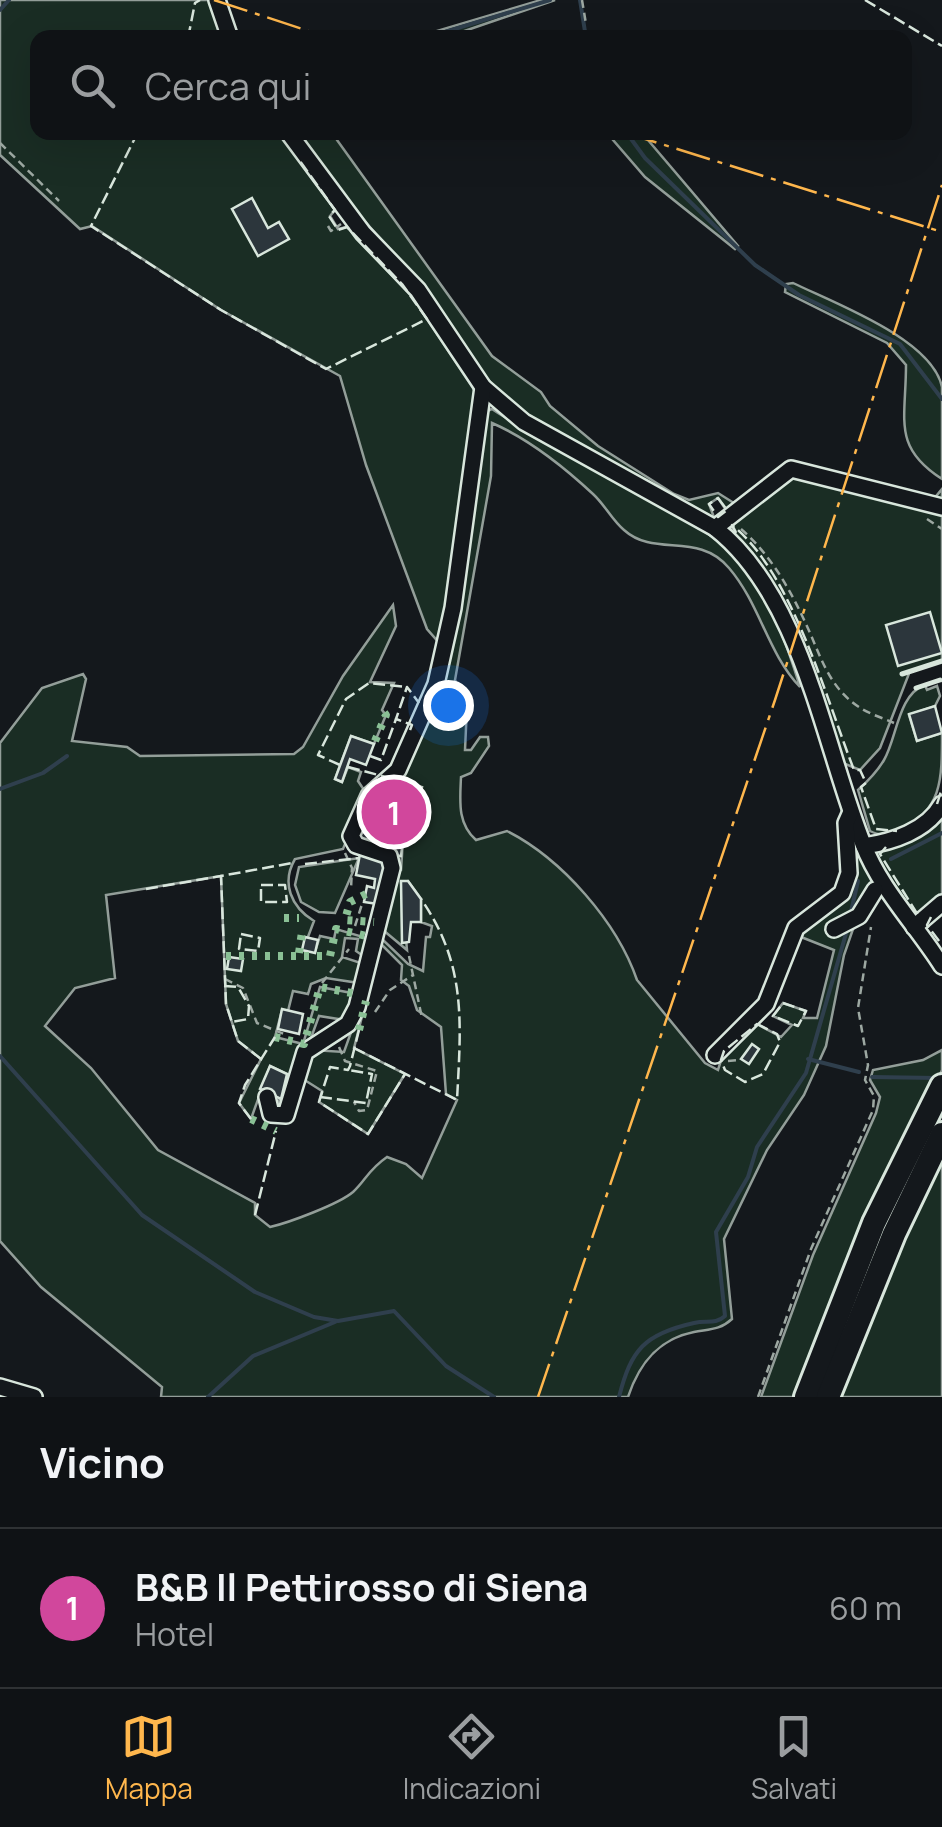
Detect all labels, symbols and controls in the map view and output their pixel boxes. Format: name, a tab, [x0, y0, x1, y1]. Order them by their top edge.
search box	[30, 30, 912, 140]
icon: search	[65, 58, 120, 113]
text: Cerca qui	[145, 59, 311, 111]
your location	[423, 680, 474, 731]
pin: 1	[362, 774, 426, 850]
text: Vicino	[40, 1433, 165, 1491]
text: B&B Il Pettirosso di Siena	[135, 1560, 588, 1612]
text: 1	[65, 1586, 80, 1630]
text: 60 m	[829, 1586, 902, 1630]
text: Hotel	[135, 1612, 214, 1656]
tab: Mappa	[105, 1709, 193, 1807]
tab: Indicazioni	[403, 1709, 541, 1807]
tab: Salvati	[751, 1709, 837, 1807]

